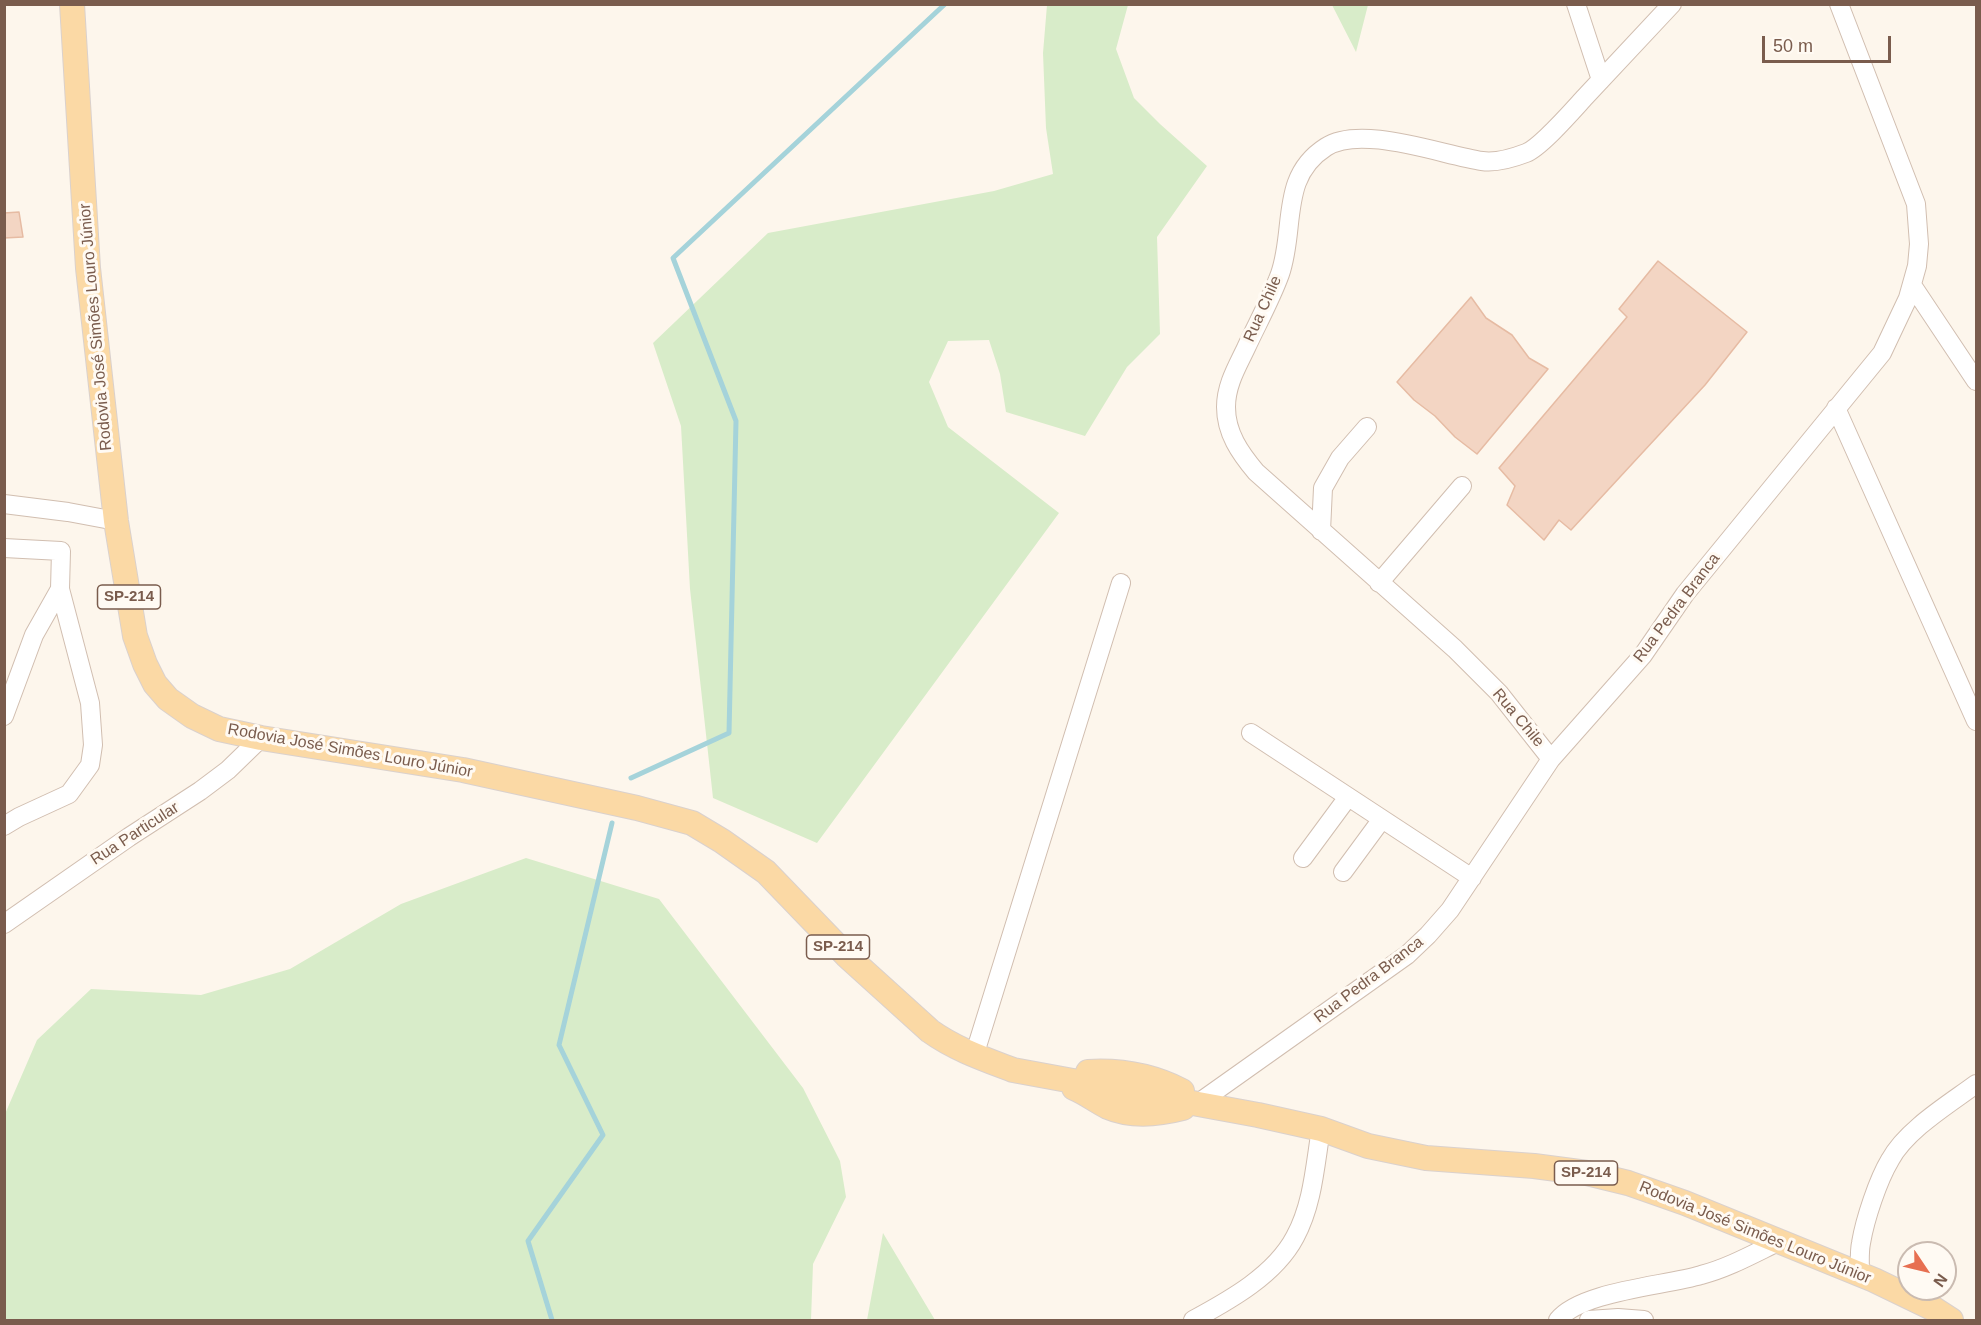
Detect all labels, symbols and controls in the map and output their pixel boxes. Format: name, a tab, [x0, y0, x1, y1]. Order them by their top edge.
scale bar	[1765, 24, 1894, 62]
text: 50 m	[1773, 36, 1813, 56]
street label: Rodovia José Simões Louro Júnior	[76, 203, 116, 451]
street label: Rua Chile	[1240, 273, 1286, 345]
street label: Rua Pedra Branca	[1630, 550, 1724, 666]
road number: SP-214	[98, 585, 160, 609]
street label: Rua Chile	[1488, 685, 1548, 751]
street label: Rodovia José Simões Louro Júnior	[226, 720, 474, 782]
street label: Rua Particular	[87, 798, 183, 870]
street label: Rua Pedra Branca	[1311, 933, 1427, 1027]
road number: SP-214	[806, 935, 870, 959]
road number: SP-214	[1554, 1161, 1618, 1185]
street label: Rodovia José Simões Louro Júnior	[1636, 1178, 1874, 1288]
north arrow	[1897, 1241, 1957, 1301]
text: N	[1930, 1271, 1951, 1290]

